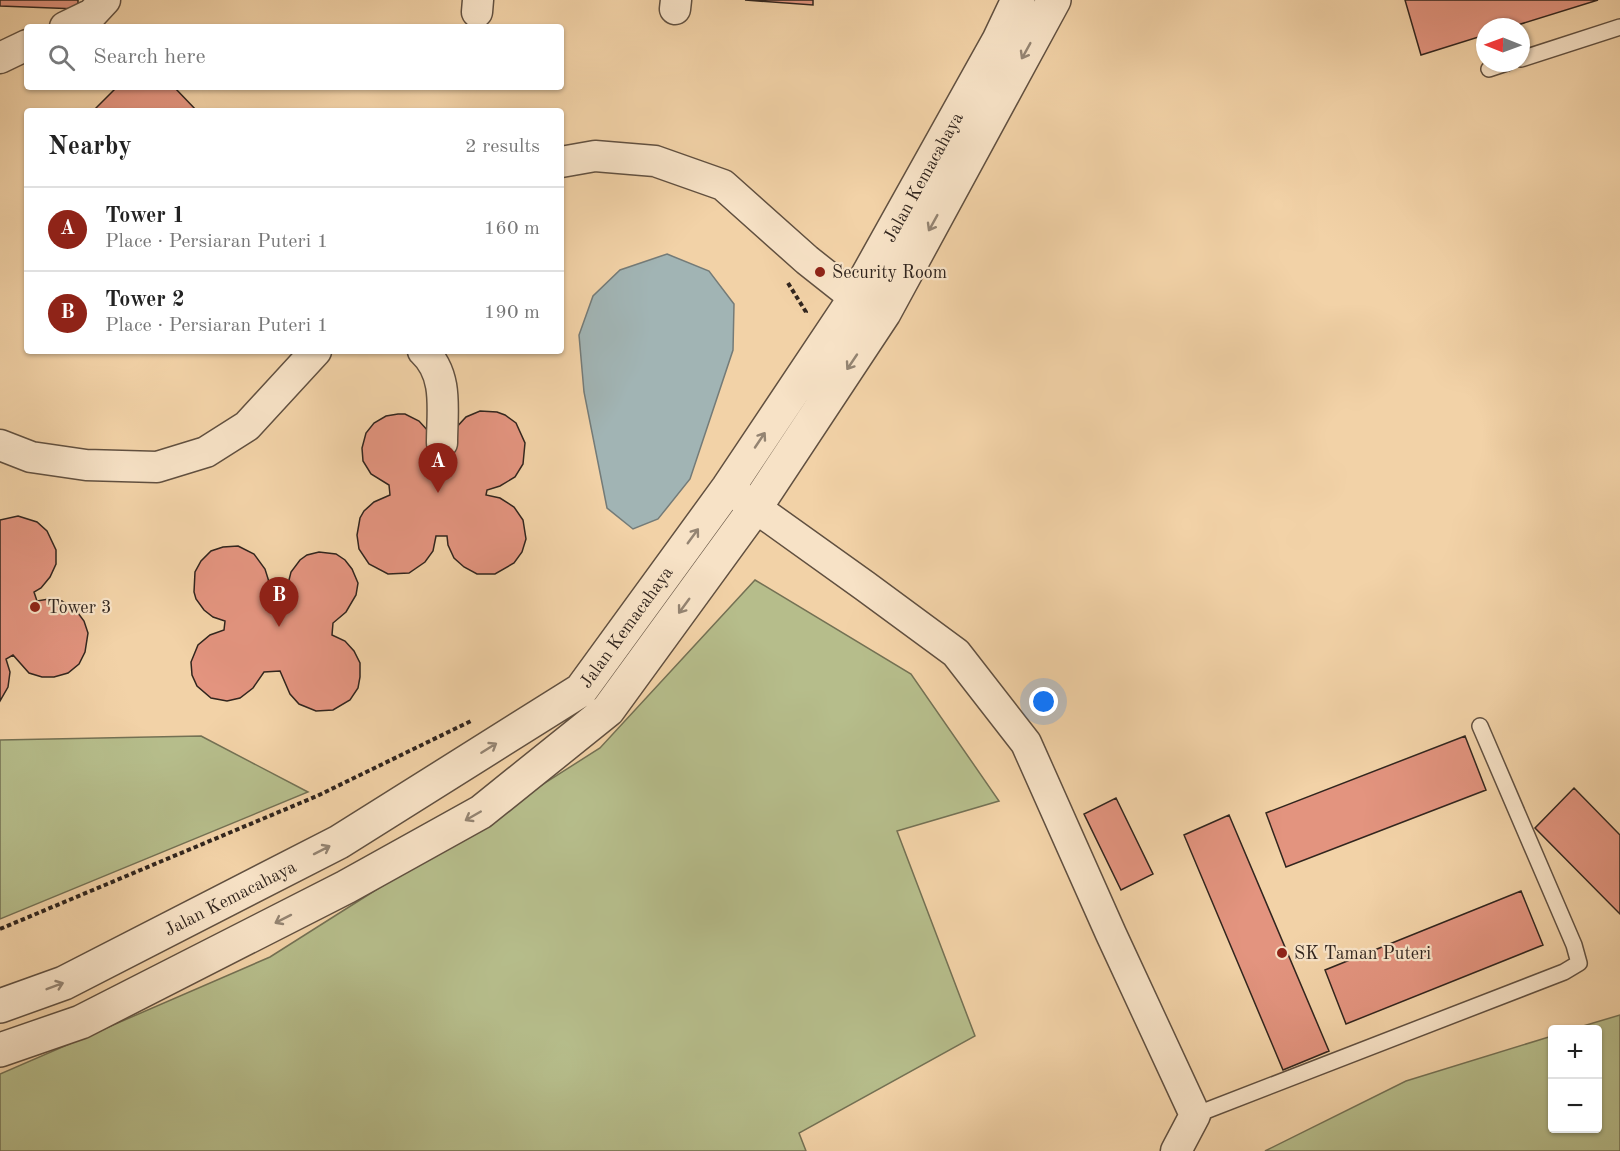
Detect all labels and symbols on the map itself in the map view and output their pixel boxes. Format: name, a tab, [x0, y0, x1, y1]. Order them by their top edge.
north arrow	[1476, 18, 1530, 72]
one-way arrow	[1020, 42, 1031, 60]
street label: Jalan Kemacahaya	[881, 110, 967, 245]
one-way arrow	[927, 214, 939, 231]
place label: Security Room	[832, 264, 947, 282]
marker: Security Room	[813, 265, 827, 279]
one-way arrow	[846, 353, 858, 369]
one-way arrow	[754, 431, 767, 448]
pin: A	[418, 444, 458, 493]
one-way arrow	[687, 529, 699, 545]
street label: Jalan Kemacahaya	[577, 563, 677, 692]
pin: B	[260, 578, 298, 627]
one-way arrow	[677, 598, 690, 614]
place label: Tower 3	[47, 599, 112, 617]
marker: Tower 3	[28, 600, 42, 614]
your location	[1029, 687, 1058, 716]
one-way arrow	[480, 742, 497, 755]
one-way arrow	[465, 810, 482, 822]
one-way arrow	[313, 844, 331, 855]
street label: Jalan Kemacahaya	[162, 858, 299, 940]
one-way arrow	[275, 913, 293, 925]
place label: SK Taman Puteri	[1294, 945, 1431, 963]
marker: SK Taman Puteri	[1275, 946, 1289, 960]
one-way arrow	[45, 979, 64, 990]

